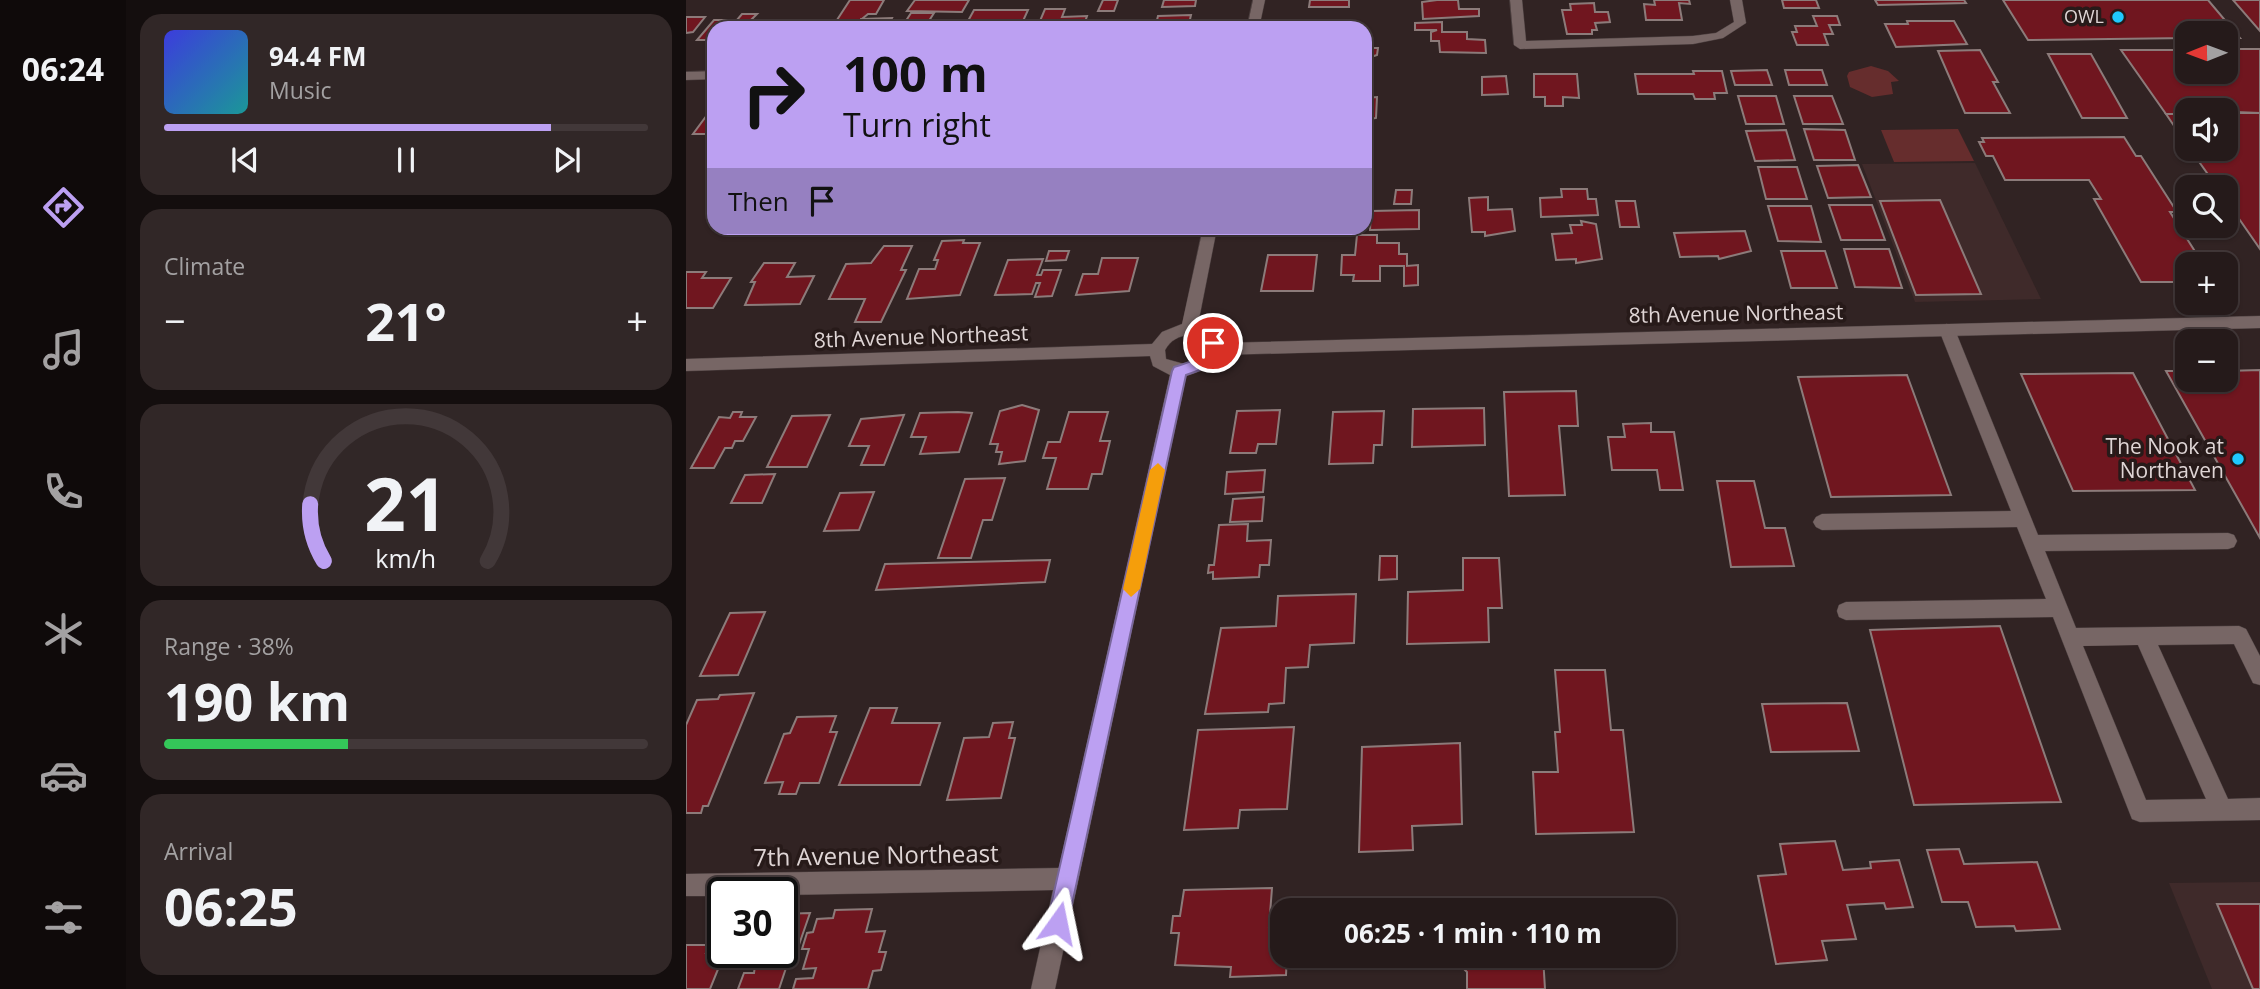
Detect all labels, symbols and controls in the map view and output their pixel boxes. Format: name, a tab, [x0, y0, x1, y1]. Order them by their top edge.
place label: OWL	[2064, 4, 2104, 28]
marker: OWL	[2110, 9, 2126, 25]
north arrow	[2175, 21, 2238, 84]
map controls	[2175, 21, 2238, 392]
text: 94.4 FM	[269, 38, 367, 74]
text: 100 m	[843, 40, 988, 106]
text: 06:24	[22, 47, 104, 90]
icon: right	[728, 49, 819, 140]
text: Music	[269, 74, 332, 106]
button: sound	[2175, 98, 2238, 161]
text: Turn right	[843, 103, 991, 146]
icon: previous	[226, 141, 264, 179]
icon: pause	[387, 141, 425, 179]
icon: next	[548, 141, 586, 179]
button: search	[2175, 175, 2238, 238]
icon: arrive	[803, 182, 841, 220]
icon: directions	[39, 183, 88, 232]
text: Then	[728, 183, 789, 219]
text: Climate	[164, 250, 245, 282]
button: +	[2175, 252, 2238, 315]
text: 21°	[365, 285, 447, 356]
text: −	[164, 294, 186, 346]
text: +	[626, 294, 648, 346]
street label: 8th Avenue Northeast	[1628, 297, 1844, 329]
pin	[1183, 313, 1243, 373]
street label: 8th Avenue Northeast	[813, 318, 1029, 354]
icon: arrive	[1194, 324, 1232, 362]
icon: music	[39, 325, 88, 374]
button: −	[2175, 329, 2238, 392]
place label: The Nook at Northaven	[2106, 432, 2224, 484]
marker: The Nook at Northaven	[2230, 451, 2246, 467]
text: 21	[364, 453, 448, 552]
icon: phone	[39, 467, 88, 516]
text: km/h	[376, 540, 436, 574]
icon: climate	[39, 609, 88, 658]
text: Range · 38%	[164, 630, 294, 662]
text: 190 km	[164, 665, 350, 736]
icon: car	[39, 751, 88, 800]
text: Arrival	[164, 835, 233, 867]
street label: 7th Avenue Northeast	[753, 836, 999, 873]
text: 06:25	[164, 870, 298, 941]
speed limit sign: 30	[707, 877, 798, 968]
position arrow	[1021, 886, 1095, 960]
icon: filters	[39, 893, 88, 942]
text: 06:25 · 1 min · 110 m	[1344, 915, 1602, 951]

